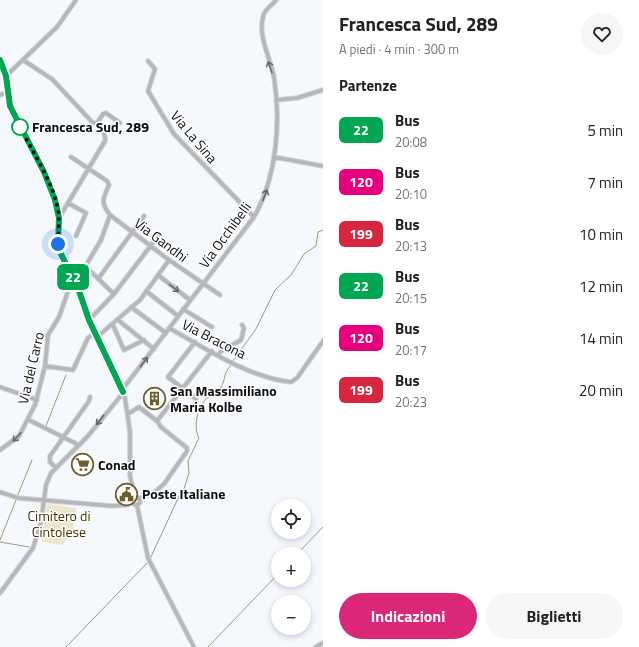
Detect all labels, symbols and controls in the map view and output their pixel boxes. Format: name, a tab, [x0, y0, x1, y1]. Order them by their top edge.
text: Francesca Sud, 289	[339, 9, 498, 38]
button: heart	[581, 13, 623, 55]
text: A piedi · 4 min · 300 m	[339, 39, 459, 59]
one-way arrow	[266, 61, 274, 73]
text: Partenze	[339, 74, 397, 97]
street label: Via La Sina	[166, 106, 223, 168]
text: Bus	[395, 109, 420, 132]
place label: Francesca Sud, 289	[32, 116, 149, 137]
marker: Francesca Sud, 289	[11, 118, 29, 136]
text: 22	[353, 119, 369, 140]
text: 5 min	[587, 119, 623, 142]
text: 20:08	[395, 132, 427, 152]
text: Bus	[395, 161, 420, 184]
text: 120	[349, 171, 373, 192]
text: 7 min	[587, 171, 623, 194]
text: 20:10	[395, 184, 427, 204]
one-way arrow	[262, 189, 269, 201]
street label: Via Occhibelli	[193, 197, 256, 272]
street label: Via Gandhi	[130, 212, 193, 267]
text: Bus	[395, 213, 420, 236]
text: 199	[349, 223, 373, 244]
text: 10 min	[579, 223, 623, 246]
your location	[48, 234, 68, 254]
text: 20:13	[395, 236, 427, 256]
line badge: 22	[55, 264, 91, 290]
text: Bus	[395, 265, 420, 288]
text: 22	[65, 266, 81, 287]
text: 22	[353, 275, 369, 296]
text: 12 min	[579, 275, 623, 298]
one-way arrow	[169, 283, 180, 292]
text: 20:15	[395, 288, 427, 308]
street label: Via Bracona	[178, 313, 250, 364]
text: Bus	[395, 317, 420, 340]
text: 120	[349, 327, 373, 348]
text: 14 min	[579, 327, 623, 350]
street label: Via del Carro	[12, 330, 49, 406]
text: 20:17	[395, 340, 427, 360]
one-way arrow	[140, 356, 148, 367]
text: Bus	[395, 369, 420, 392]
text: 199	[349, 379, 373, 400]
text: 20 min	[579, 379, 623, 402]
place label: San Massimiliano Maria Kolbe	[170, 380, 277, 417]
building icon: San Massimiliano Maria Kolbe	[142, 386, 168, 412]
text: 20:23	[395, 392, 427, 412]
one-way arrow	[96, 414, 105, 425]
one-way arrow	[12, 432, 22, 442]
supermarket icon: Conad	[70, 452, 96, 478]
place label: Conad	[98, 454, 136, 475]
public building icon: Poste Italiane	[113, 481, 139, 507]
place label: Poste Italiane	[142, 483, 225, 504]
map controls	[271, 499, 311, 635]
button: locate	[271, 499, 311, 539]
park label: Cimitero di Cintolese	[27, 505, 91, 542]
button: +	[271, 547, 311, 587]
button: Indicazioni	[339, 593, 477, 639]
button: Biglietti	[485, 593, 623, 639]
button: −	[271, 595, 311, 635]

